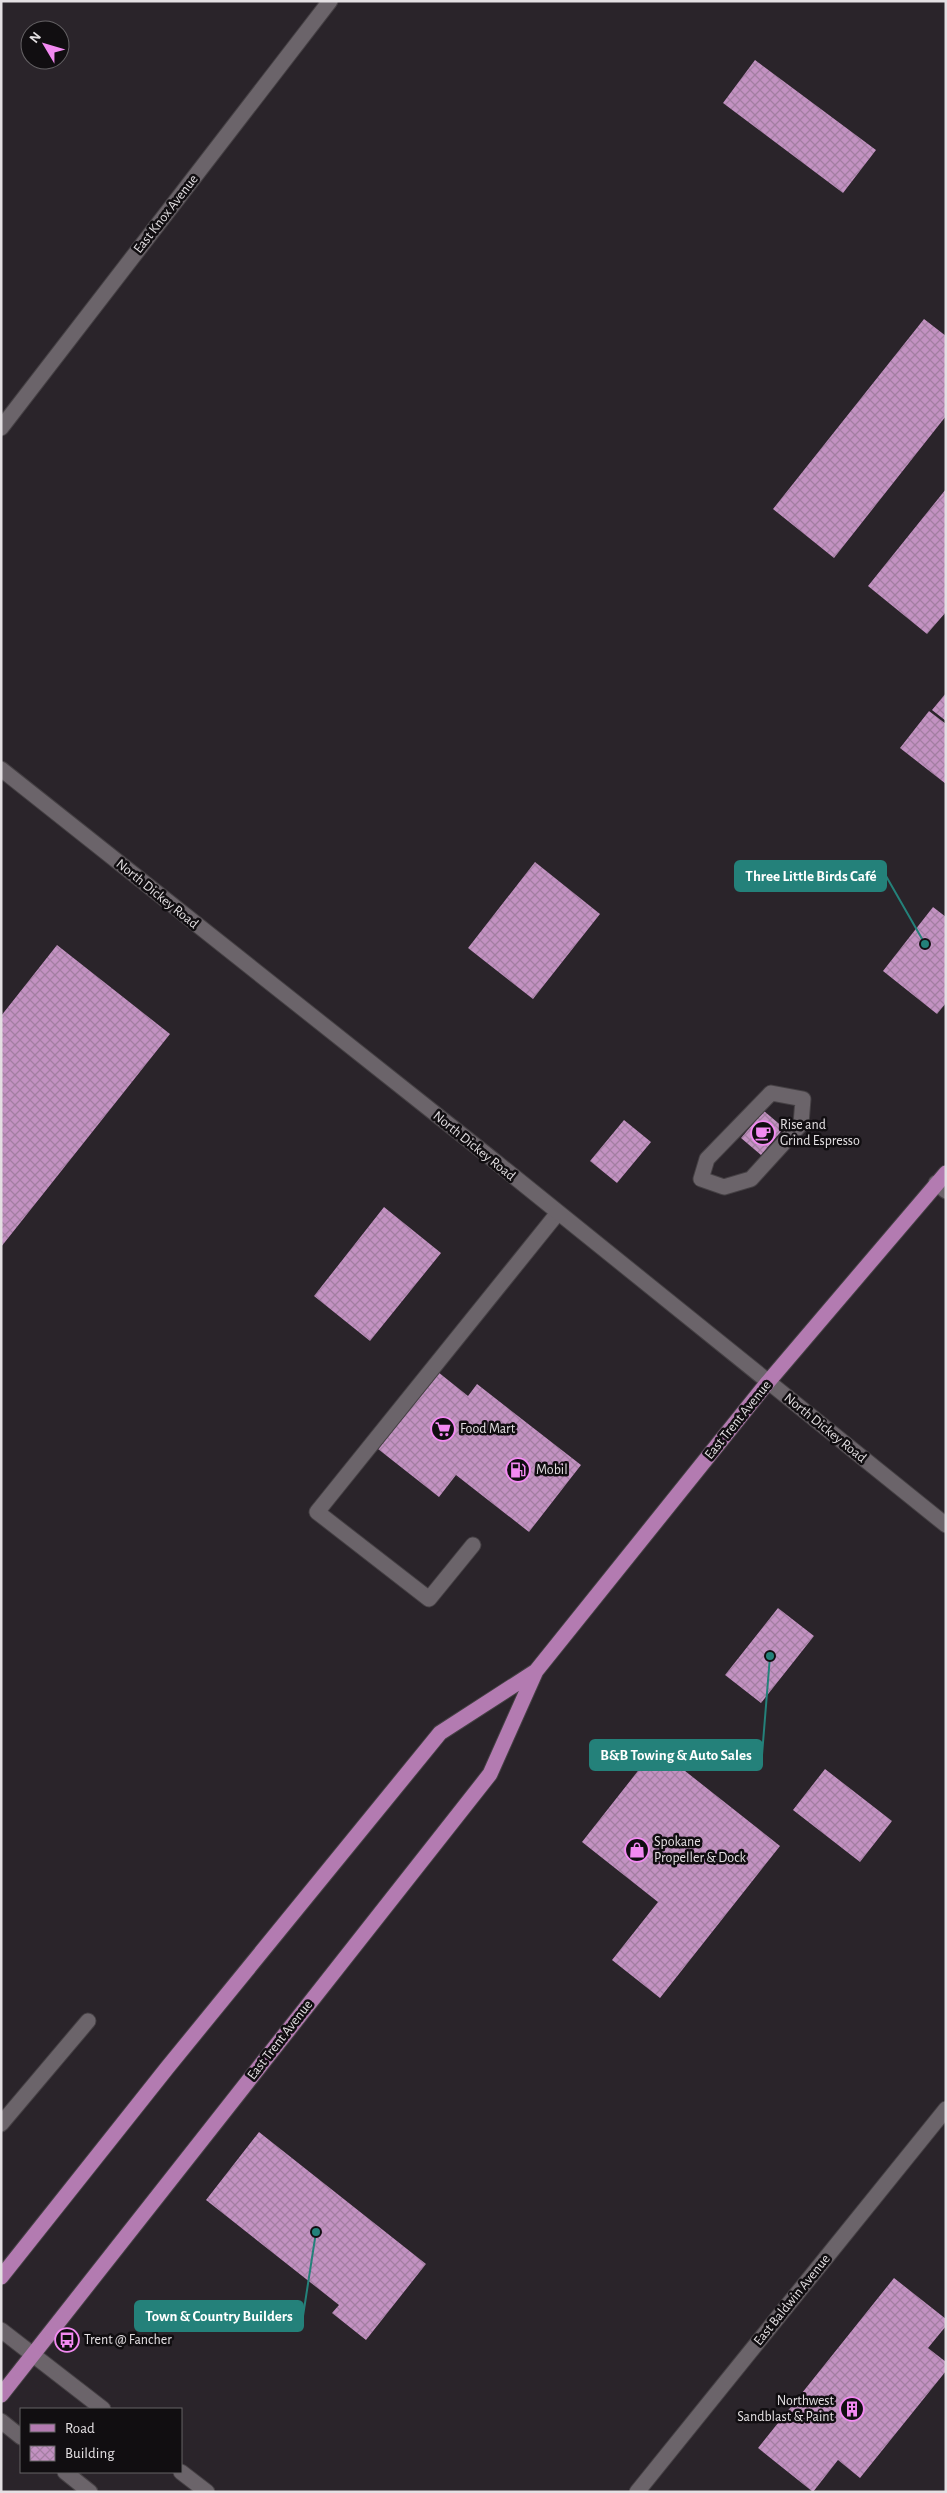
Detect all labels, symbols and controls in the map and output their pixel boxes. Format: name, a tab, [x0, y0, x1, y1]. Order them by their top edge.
north arrow	[20, 20, 70, 70]
text: N	[27, 29, 44, 46]
street label: East Knox Avenue	[131, 172, 201, 256]
street label: North Dickey Road	[113, 857, 201, 931]
callout: Three Little Birds Café	[735, 861, 886, 891]
text: Three Little Birds Café	[745, 869, 877, 884]
street label: North Dickey Road	[430, 1109, 518, 1183]
place label: Rise and Grind Espresso	[780, 1118, 860, 1148]
cafe icon: Rise and Grind Espresso	[750, 1120, 776, 1146]
street label: East Trent Avenue	[702, 1378, 774, 1462]
street label: North Dickey Road	[781, 1391, 869, 1465]
supermarket icon: Food Mart	[430, 1416, 456, 1442]
place label: Food Mart	[460, 1422, 516, 1436]
fuel station icon: Mobil	[505, 1457, 531, 1483]
place label: Mobil	[536, 1463, 568, 1477]
callout: B&B Towing & Auto Sales	[590, 1740, 762, 1770]
text: B&B Towing & Auto Sales	[600, 1748, 752, 1763]
place label: Spokane Propeller & Dock	[654, 1835, 747, 1865]
shop icon: Spokane Propeller & Dock	[624, 1837, 650, 1863]
street label: East Trent Avenue	[245, 1998, 315, 2082]
street label: East Baldwin Avenue	[751, 2252, 833, 2348]
callout: Town & Country Builders	[135, 2301, 303, 2331]
text: Town & Country Builders	[145, 2309, 293, 2324]
bus stop icon: Trent @ Fancher	[54, 2327, 80, 2353]
place label: Trent @ Fancher	[84, 2333, 172, 2347]
place label: Northwest Sandblast & Paint	[737, 2394, 835, 2424]
building icon: Northwest Sandblast & Paint	[839, 2396, 865, 2422]
legend	[20, 2408, 182, 2473]
text: Road	[65, 2421, 95, 2436]
text: Building	[65, 2446, 115, 2461]

